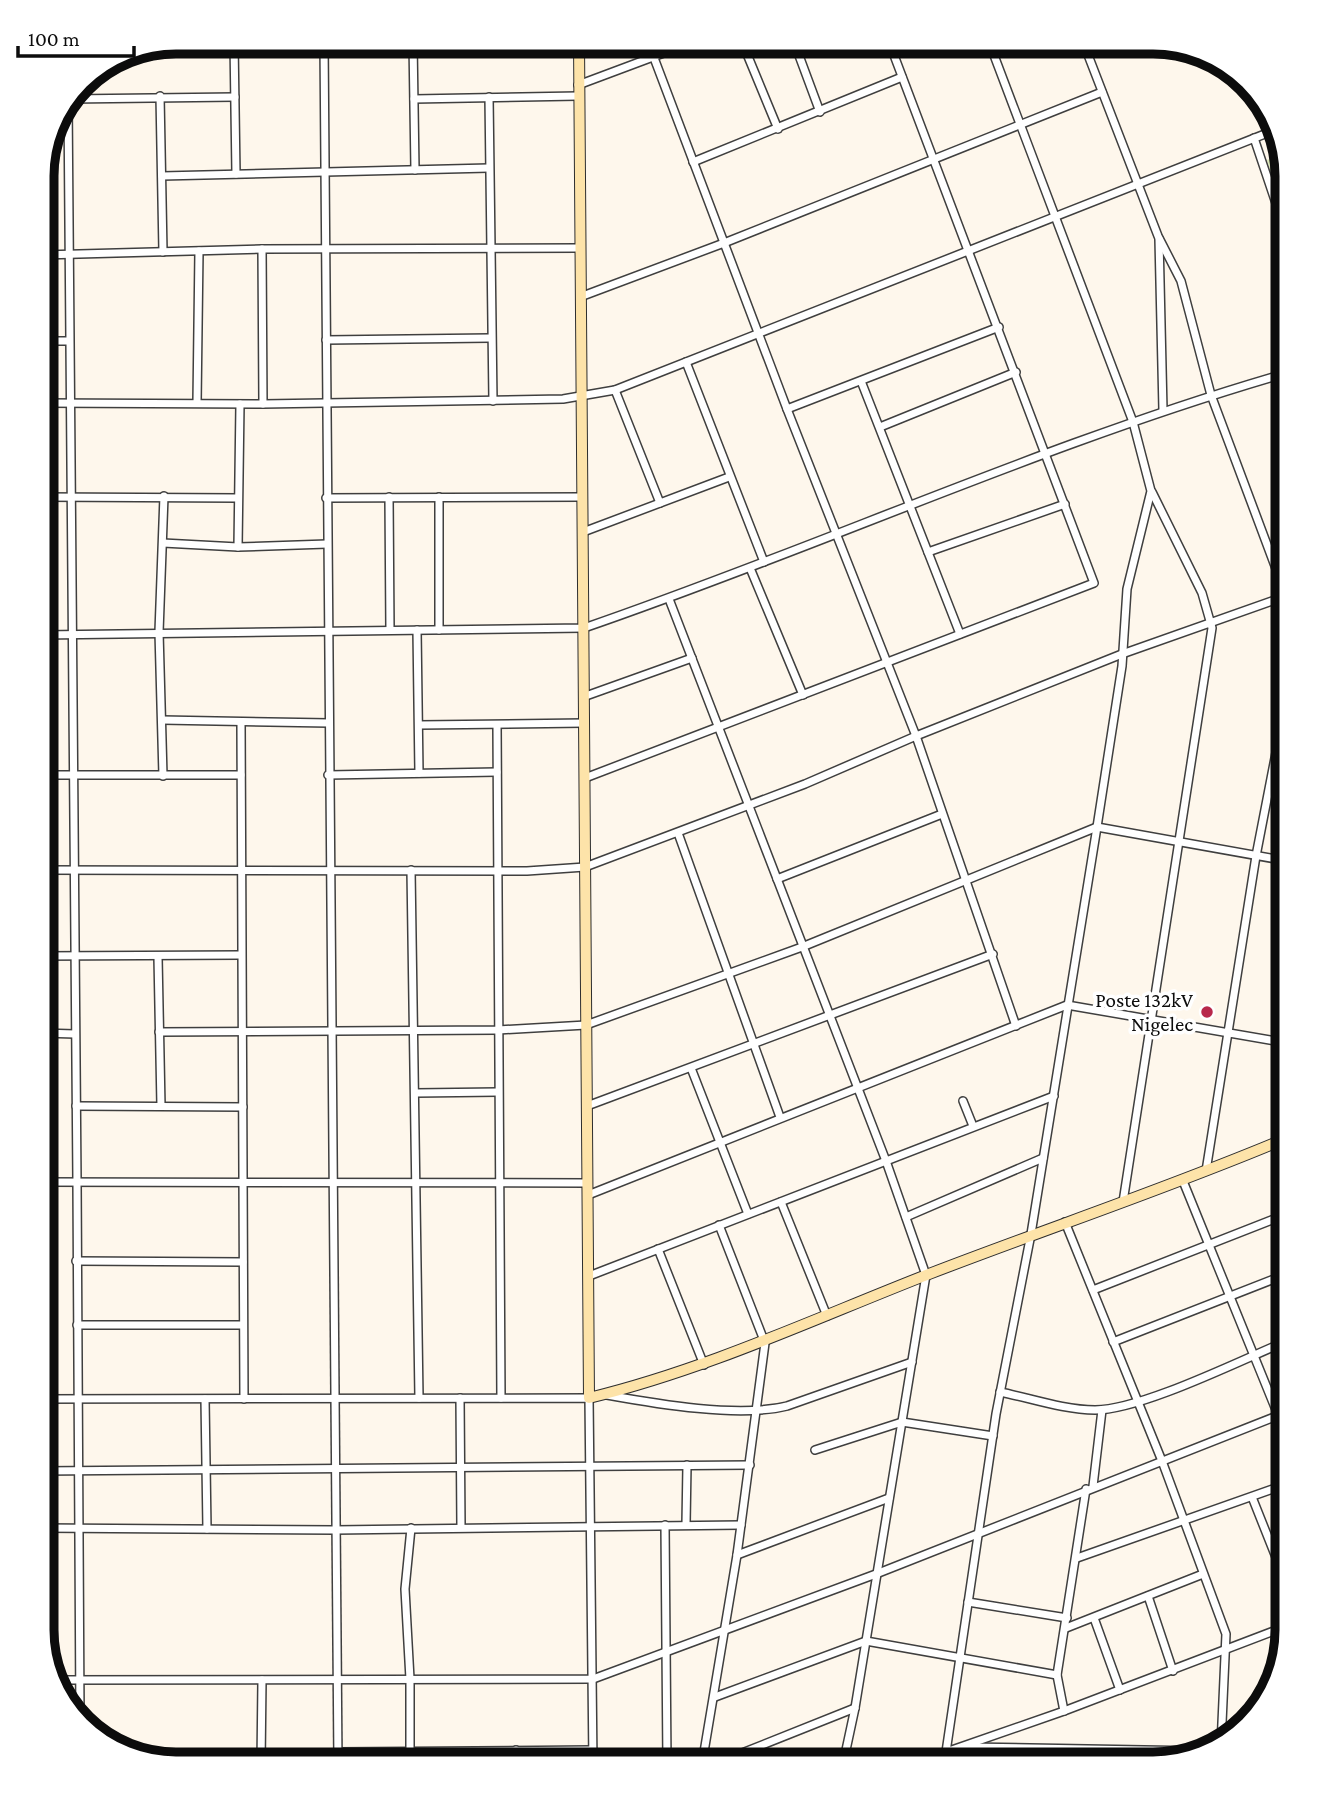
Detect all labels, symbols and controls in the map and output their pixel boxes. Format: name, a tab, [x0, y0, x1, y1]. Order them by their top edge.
scale bar	[18, 14, 133, 58]
text: 100 m	[28, 27, 80, 51]
place label: Poste 132kV Nigelec	[1095, 988, 1193, 1036]
marker: Poste 132kV Nigelec	[1199, 1004, 1215, 1020]

